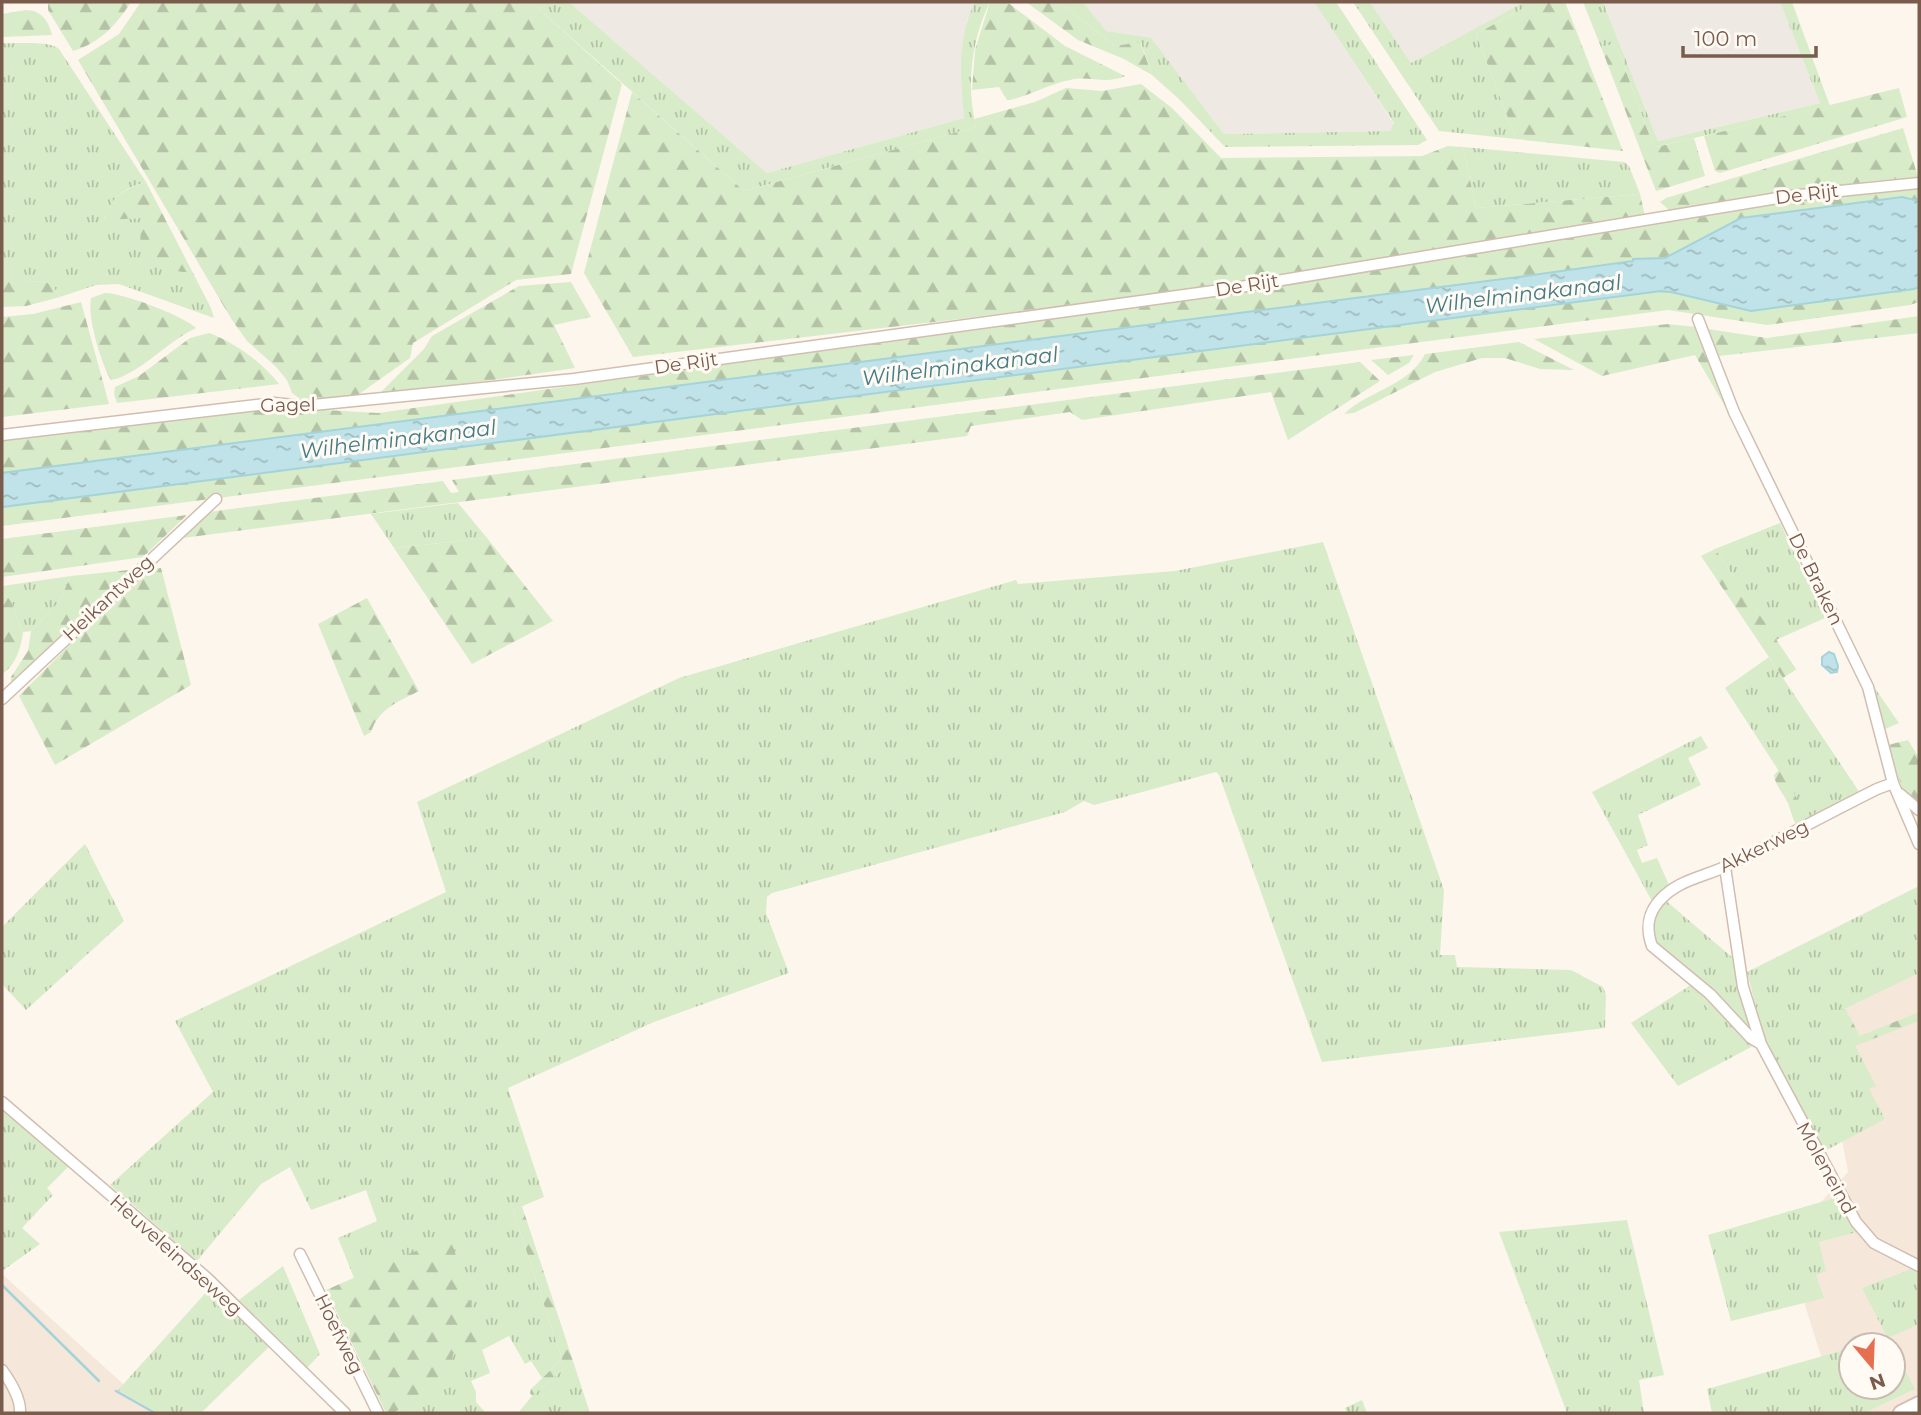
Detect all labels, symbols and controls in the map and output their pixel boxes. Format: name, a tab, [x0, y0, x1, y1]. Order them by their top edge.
scale bar	[1683, 14, 1816, 58]
text: 100 m	[1694, 26, 1757, 51]
street label: De Rijt	[1774, 179, 1840, 209]
street label: De Rijt	[1214, 269, 1281, 301]
water label: Wilhelminakanaal	[1424, 270, 1623, 318]
water label: Wilhelminakanaal	[861, 342, 1060, 390]
street label: De Rijt	[653, 347, 720, 379]
street label: Gagel	[260, 393, 316, 417]
water label: Wilhelminakanaal	[299, 415, 498, 463]
street label: De Braken	[1784, 529, 1848, 629]
street label: Heikantweg	[58, 550, 158, 646]
street label: Akkerweg	[1716, 815, 1812, 877]
street label: Moleneind	[1791, 1118, 1861, 1218]
street label: Heuveleindseweg	[105, 1190, 247, 1320]
street label: Hoefweg	[310, 1290, 368, 1378]
north arrow	[1837, 1331, 1907, 1401]
text: N	[1866, 1368, 1888, 1395]

